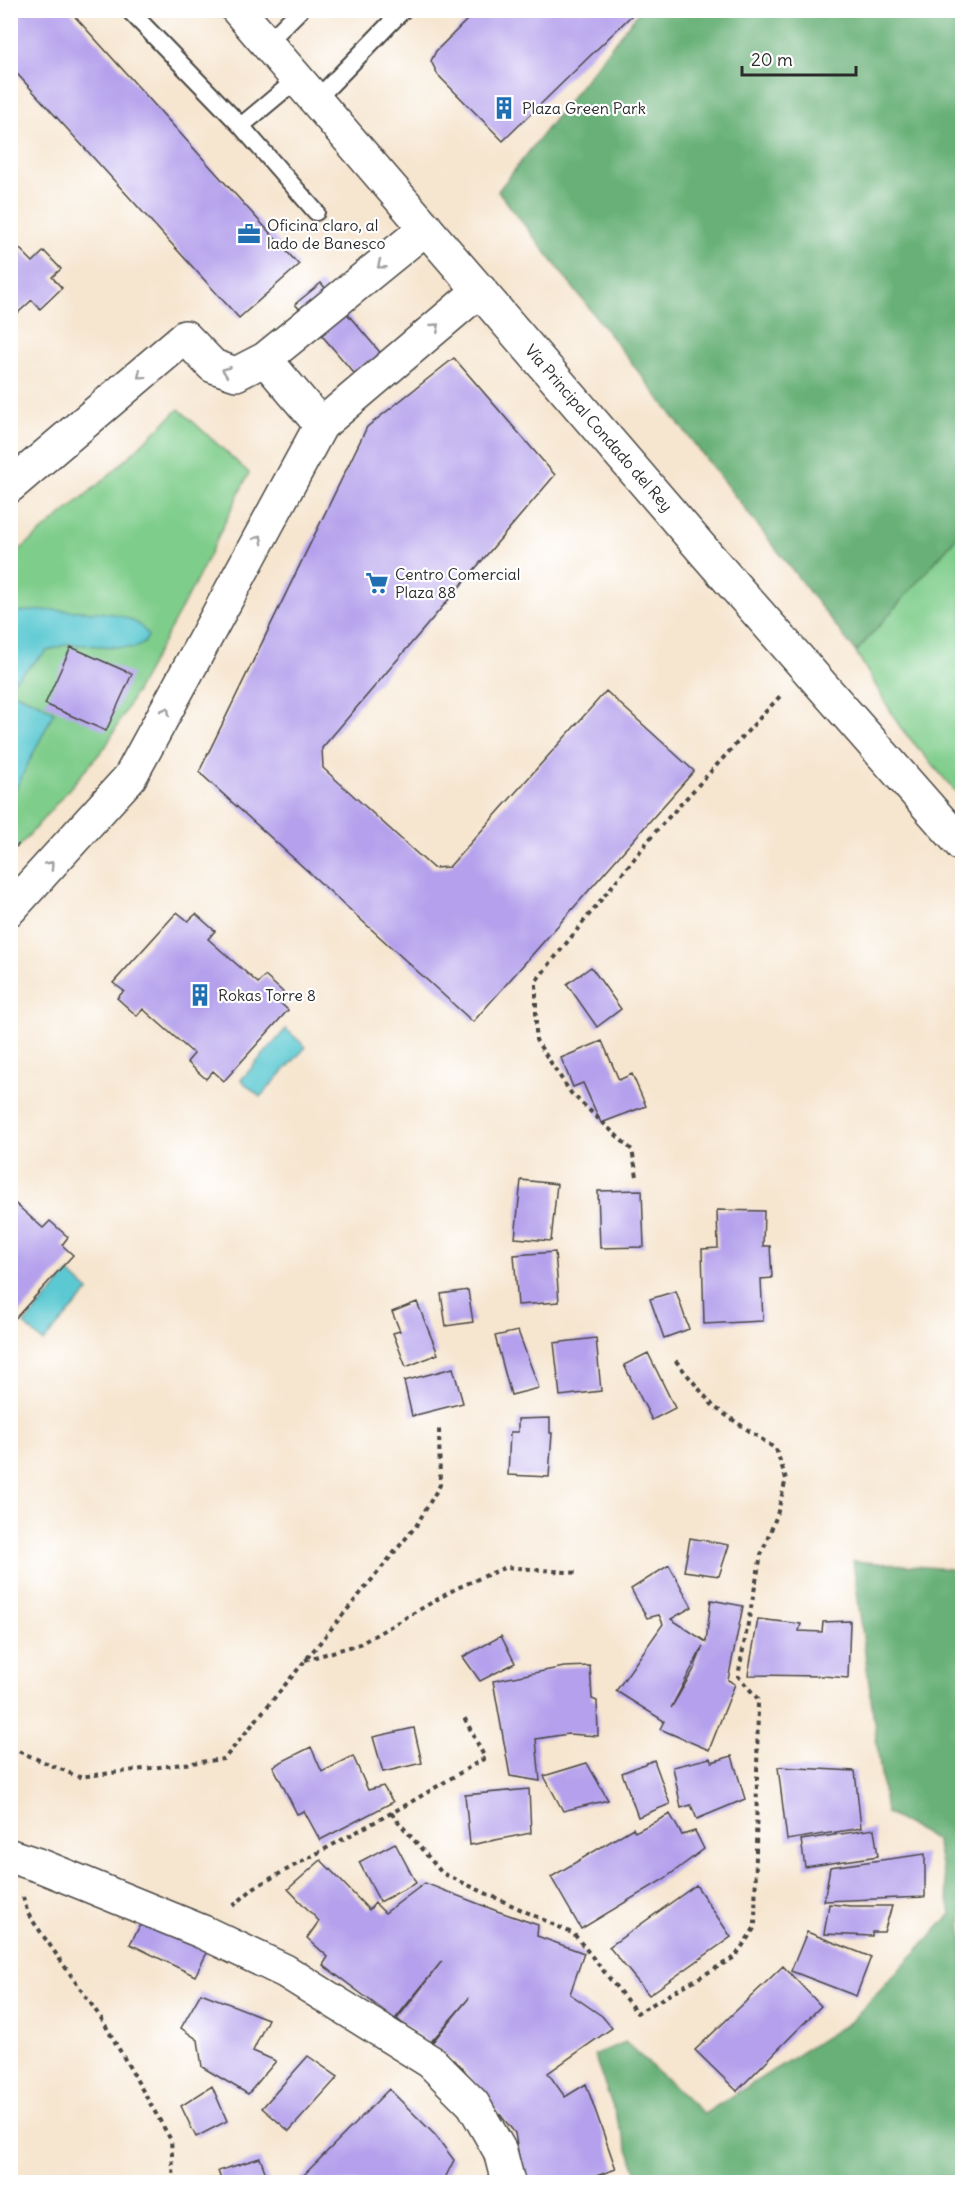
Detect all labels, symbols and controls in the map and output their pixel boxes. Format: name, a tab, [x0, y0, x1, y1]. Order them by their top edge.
scale bar	[742, 39, 856, 77]
text: 20 m	[751, 48, 793, 71]
building icon: Plaza Green Park	[491, 95, 517, 121]
place label: Plaza Green Park	[522, 98, 646, 118]
place label: Oficina claro, al lado de Banesco	[267, 215, 385, 253]
office icon: Oficina claro, al lado de Banesco	[236, 221, 262, 247]
one-way arrow	[377, 257, 388, 268]
one-way arrow	[429, 323, 440, 334]
street label: Vía Principal Condado del Rey	[521, 340, 677, 516]
one-way arrow	[221, 365, 232, 378]
one-way arrow	[137, 368, 148, 379]
one-way arrow	[252, 535, 263, 545]
place label: Centro Comercial Plaza 88	[395, 564, 520, 602]
supermarket icon: Centro Comercial Plaza 88	[364, 570, 390, 596]
one-way arrow	[159, 706, 170, 717]
one-way arrow	[43, 862, 54, 872]
building icon: Rokas Torre 8	[187, 982, 213, 1008]
place label: Rokas Torre 8	[218, 985, 316, 1005]

